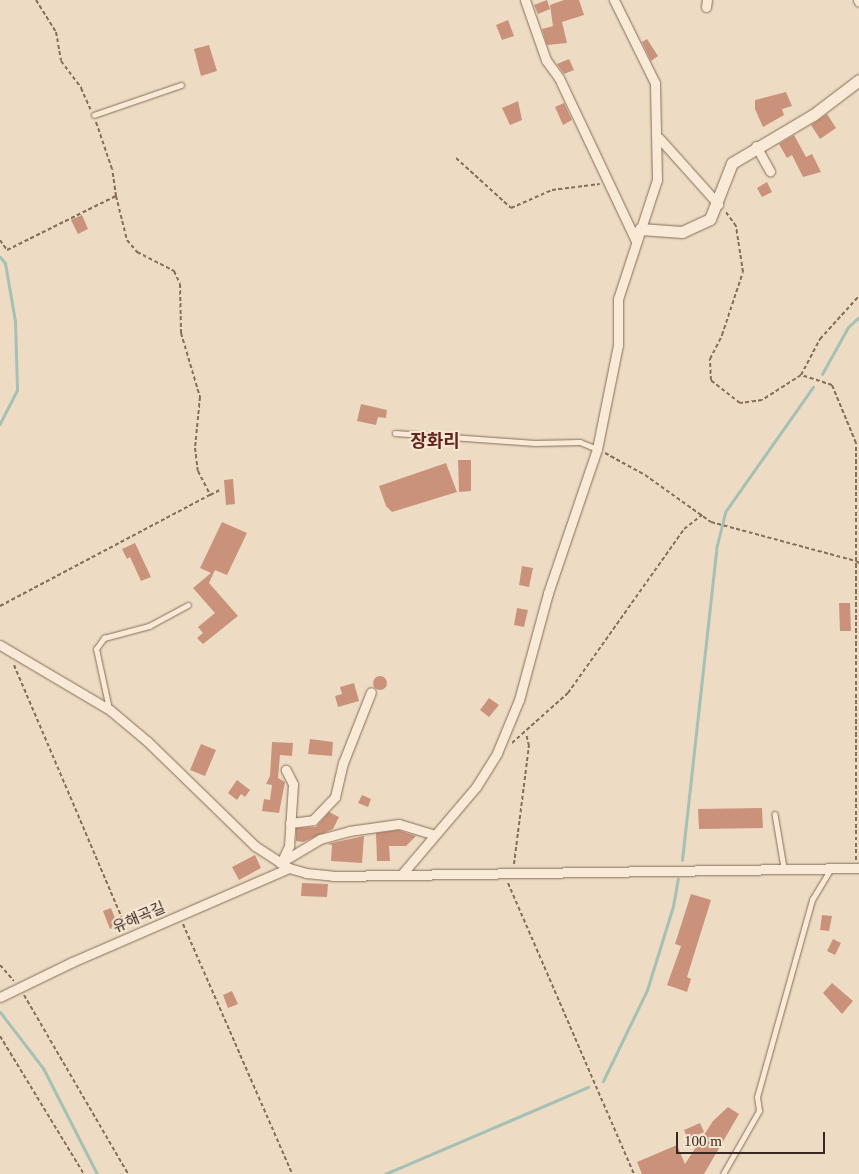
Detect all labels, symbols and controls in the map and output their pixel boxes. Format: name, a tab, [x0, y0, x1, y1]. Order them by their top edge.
district label: 장화리	[410, 430, 460, 452]
street label: 유해곡길	[110, 899, 168, 937]
scale bar	[679, 1122, 828, 1154]
text: 100 m	[684, 1133, 722, 1149]

